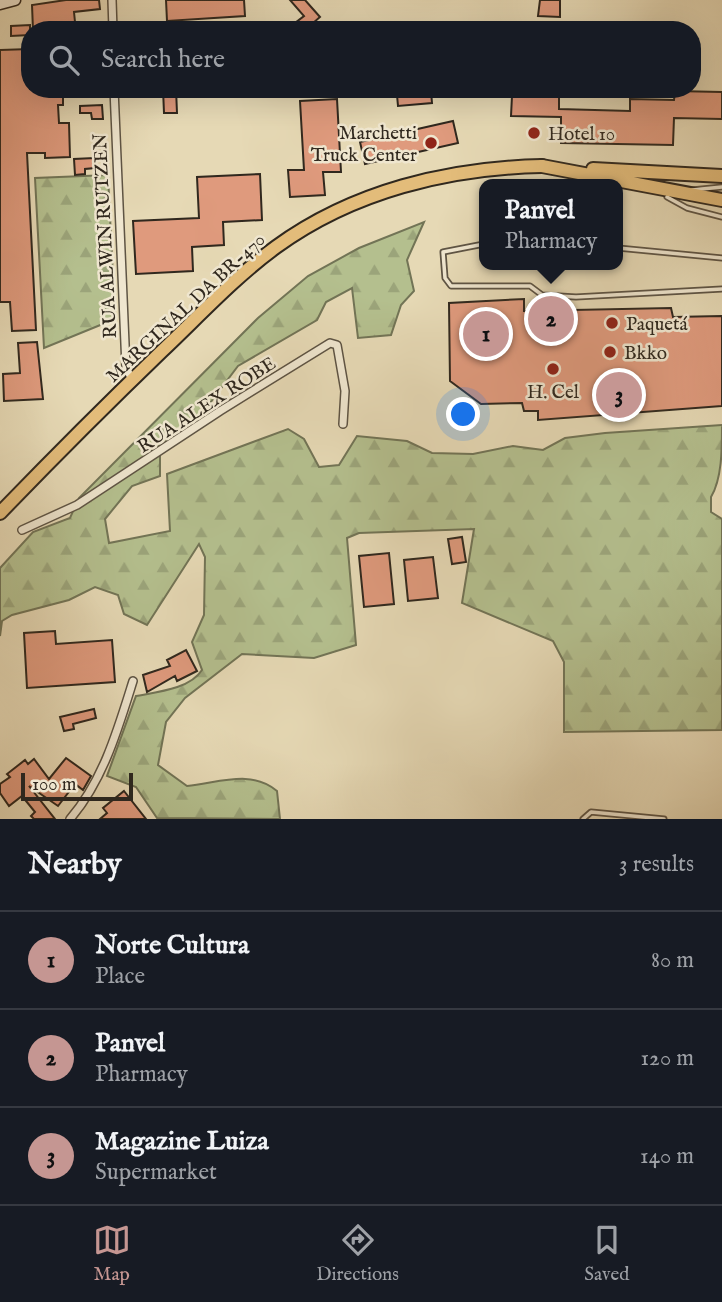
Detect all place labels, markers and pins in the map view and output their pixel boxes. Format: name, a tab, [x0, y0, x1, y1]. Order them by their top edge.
place label: Marchetti Truck Center	[311, 122, 417, 168]
place label: Hotel 10	[548, 123, 615, 147]
marker: Hotel 10	[526, 125, 542, 141]
marker: Marchetti Truck Center	[423, 135, 439, 151]
pin: 2	[528, 293, 574, 345]
pin: 1	[463, 308, 509, 360]
place label: Paquetá	[626, 313, 689, 337]
marker: Paquetá	[604, 315, 620, 331]
place label: Bkko	[624, 342, 667, 366]
marker: Bkko	[602, 344, 618, 360]
marker: H. Cel	[545, 361, 561, 377]
pin: 3	[596, 369, 642, 421]
place label: H. Cel	[527, 381, 580, 405]

